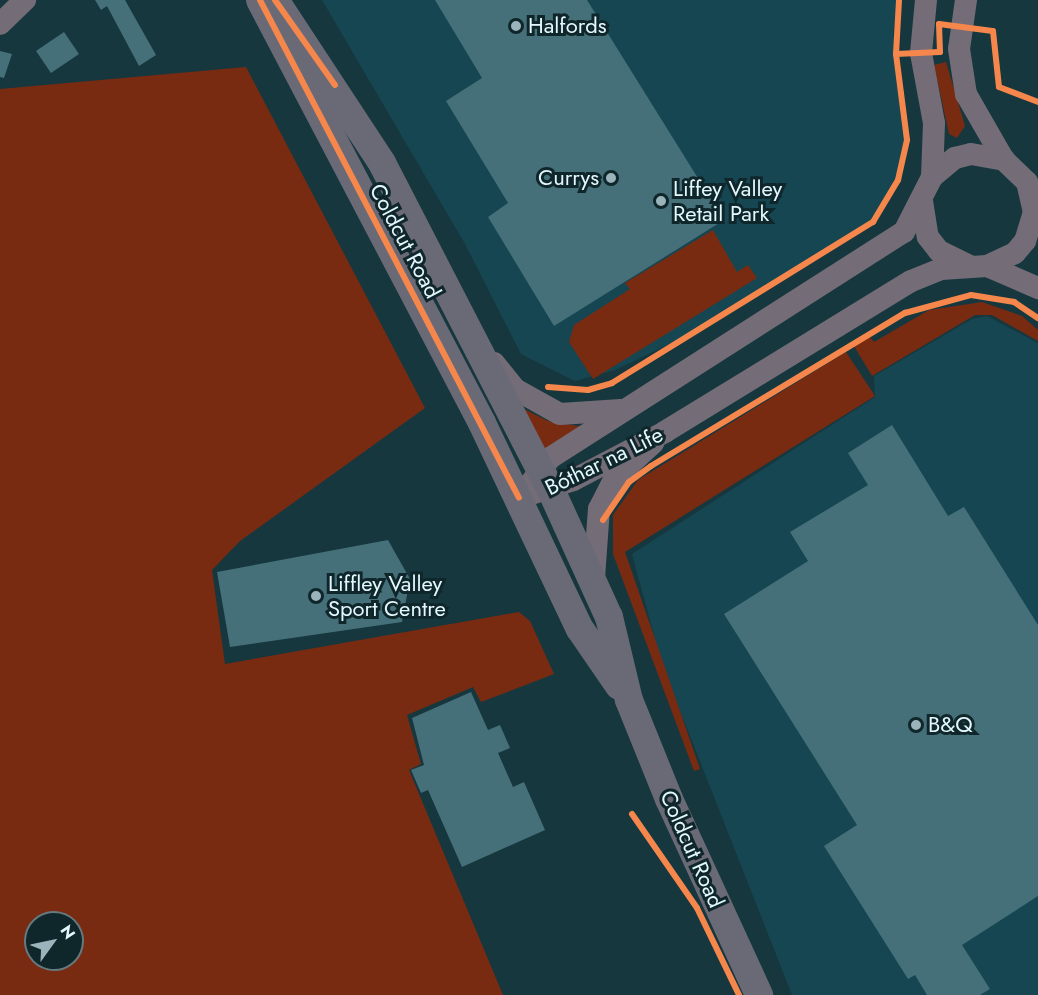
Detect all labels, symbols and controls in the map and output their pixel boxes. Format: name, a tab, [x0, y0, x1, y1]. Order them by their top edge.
place label: Halfords	[528, 13, 607, 39]
marker: Halfords	[509, 19, 523, 33]
place label: Currys	[538, 165, 599, 191]
marker: Currys	[604, 171, 618, 185]
place label: Liffey Valley Retail Park	[673, 175, 782, 226]
street label: Coldcut Road	[364, 179, 446, 303]
marker: Liffey Valley Retail Park	[654, 194, 668, 208]
street label: Bóthar na Life	[541, 421, 667, 501]
place label: Liffley Valley Sport Centre	[328, 570, 446, 622]
marker: Liffley Valley Sport Centre	[309, 589, 323, 603]
place label: B&Q	[928, 712, 973, 738]
marker: B&Q	[909, 718, 923, 732]
street label: Coldcut Road	[654, 786, 730, 912]
north arrow	[24, 911, 84, 971]
text: N	[55, 920, 81, 944]

